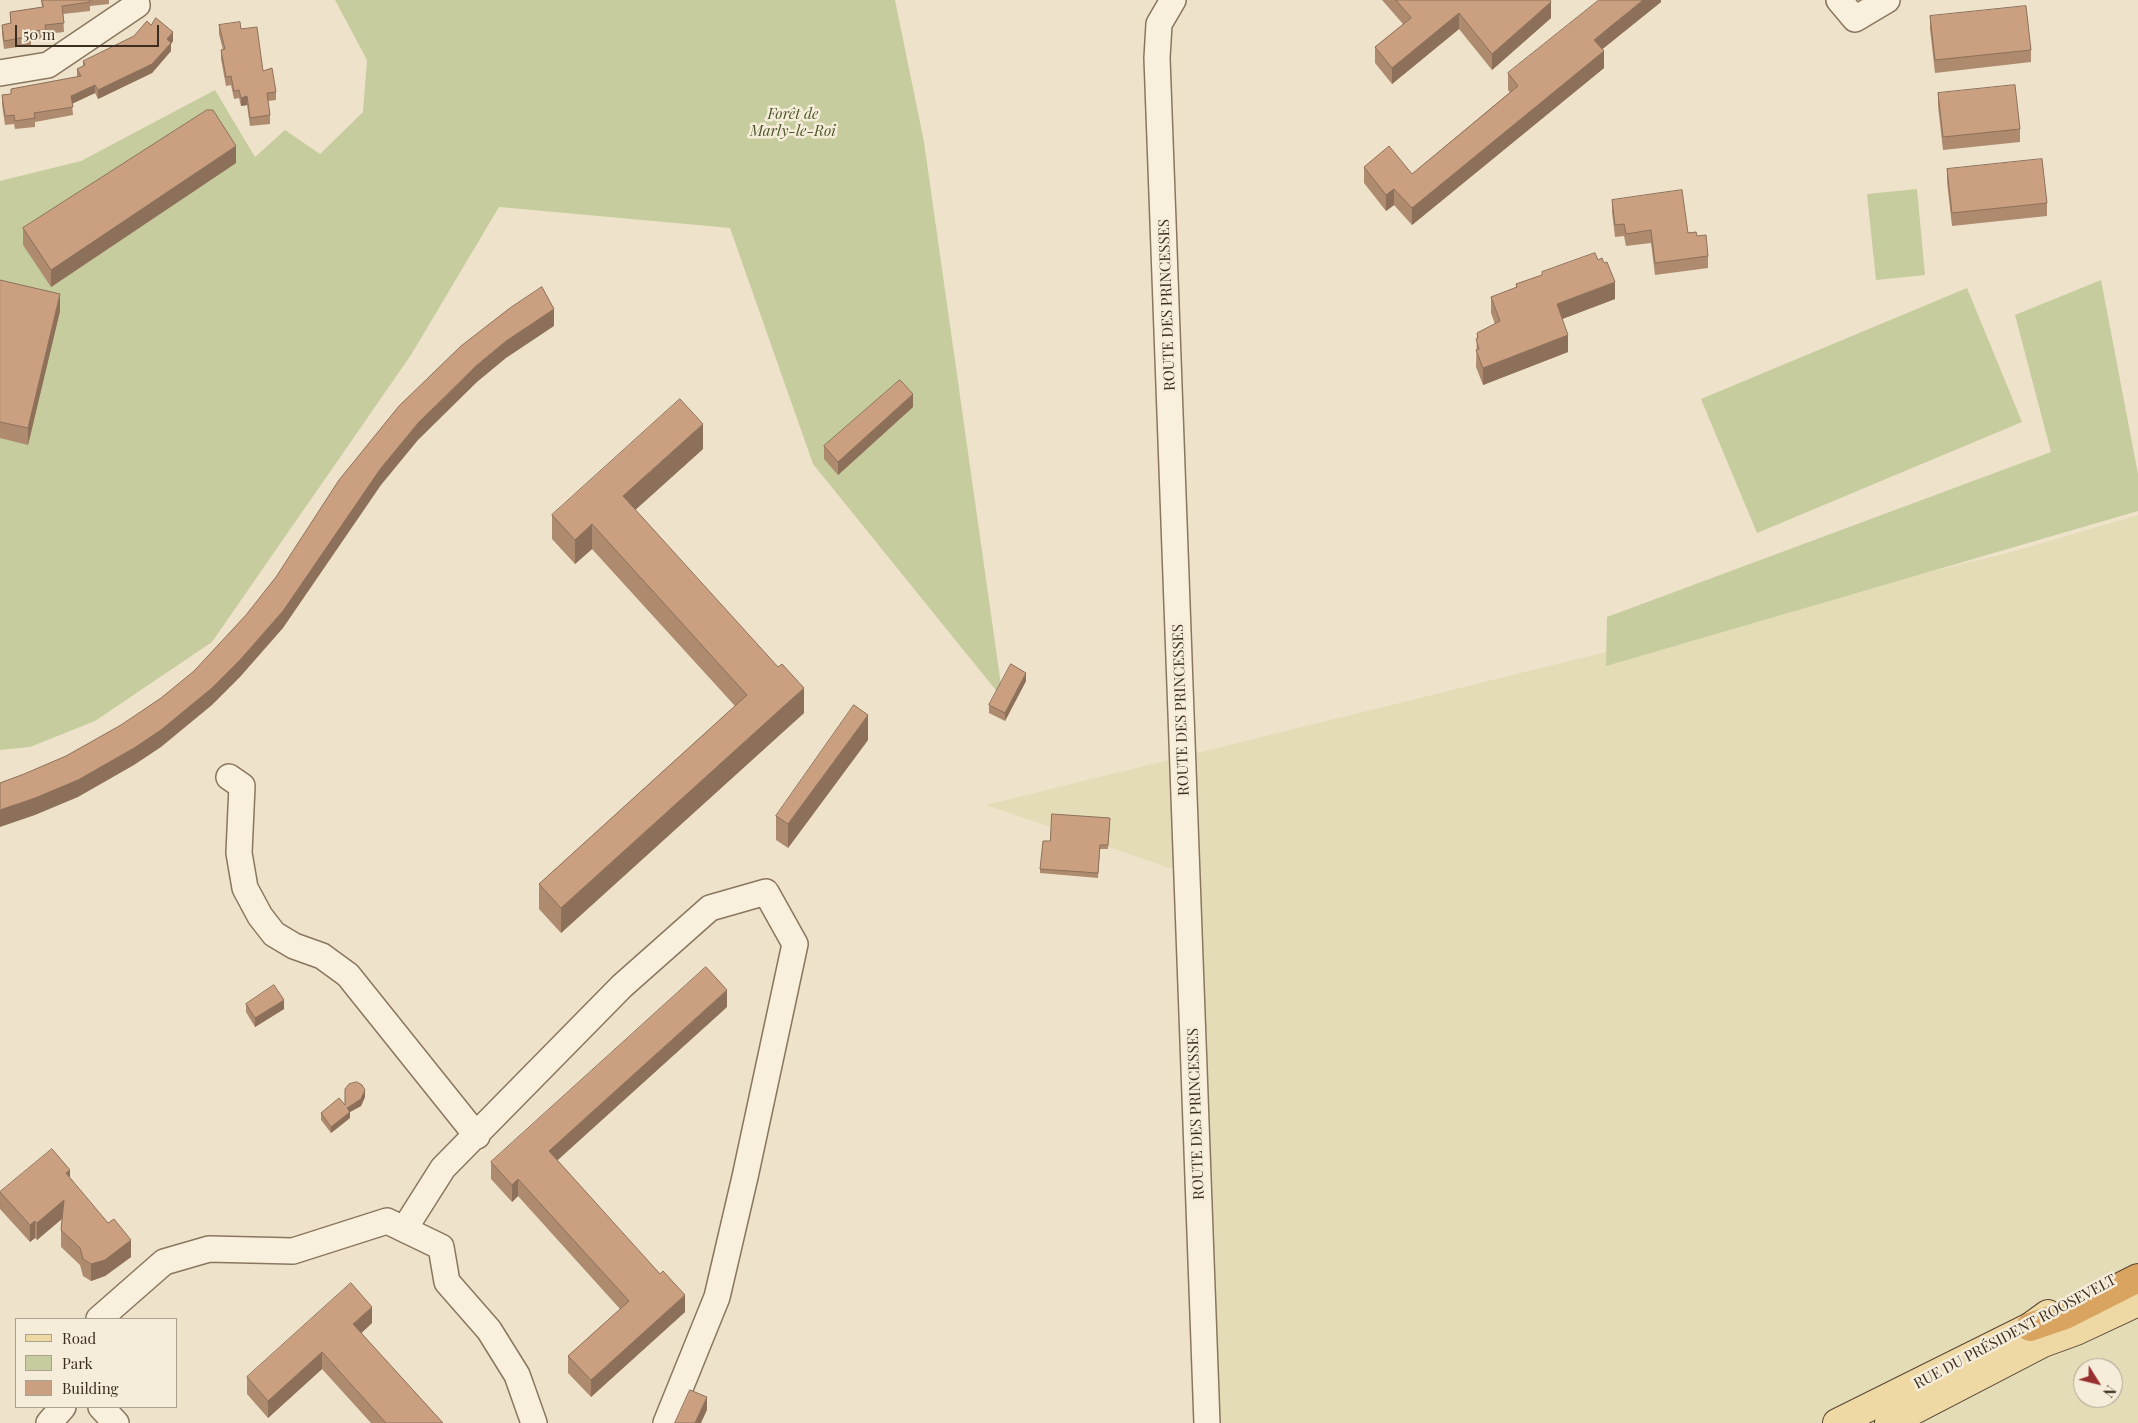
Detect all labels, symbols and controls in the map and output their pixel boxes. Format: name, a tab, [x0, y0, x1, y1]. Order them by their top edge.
scale bar	[18, 15, 161, 47]
text: 50 m	[23, 24, 55, 44]
park label: Forêt de Marly-le-Roi	[750, 105, 836, 140]
street label: ROUTE DES PRINCESSES	[1155, 219, 1179, 391]
street label: ROUTE DES PRINCESSES	[1169, 624, 1193, 796]
street label: ROUTE DES PRINCESSES	[1184, 1028, 1208, 1200]
street label: RUE DU PRÉSIDENT ROOSEVELT	[1911, 1271, 2119, 1393]
legend	[15, 1318, 178, 1408]
text: Road	[62, 1328, 96, 1348]
text: Park	[62, 1353, 93, 1373]
north arrow	[2073, 1358, 2123, 1408]
text: Building	[62, 1378, 118, 1398]

